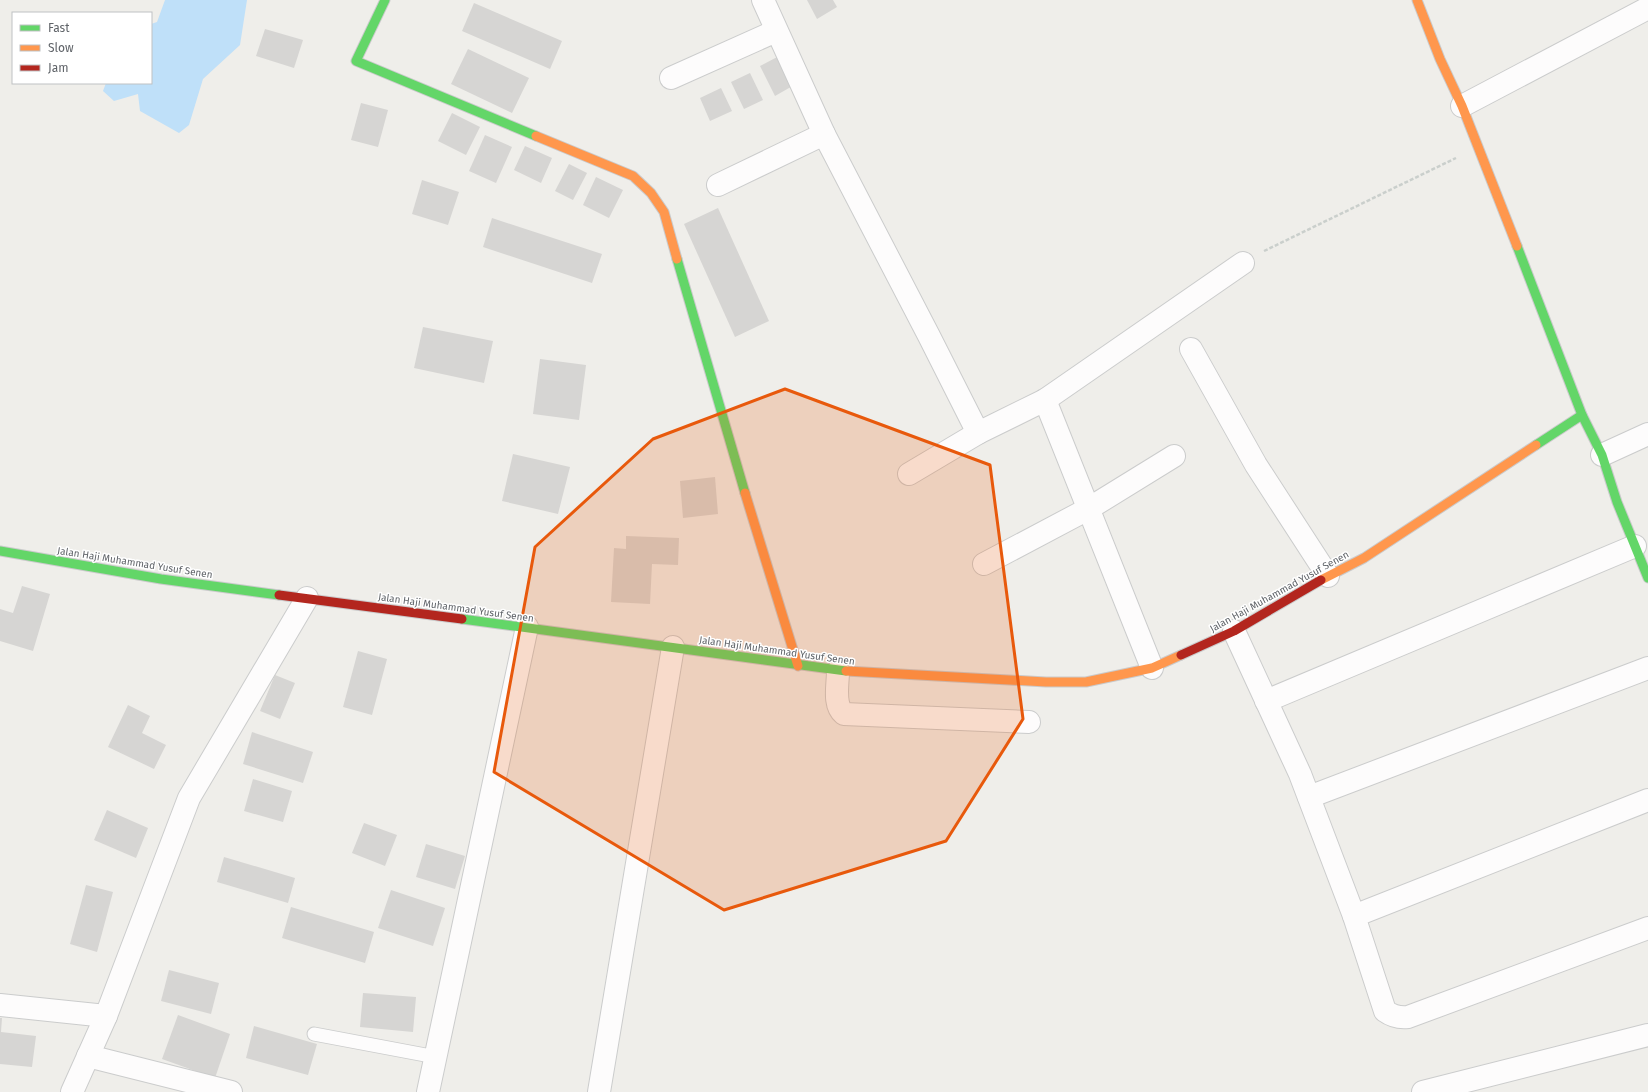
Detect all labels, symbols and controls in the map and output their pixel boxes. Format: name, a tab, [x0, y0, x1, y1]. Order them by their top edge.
legend	[12, 12, 152, 84]
text: Fast	[48, 21, 70, 35]
text: Slow	[48, 41, 74, 55]
text: Jam	[48, 61, 68, 75]
street label: Jalan Haji Muhammad Yusuf Senen	[56, 545, 213, 581]
street label: Jalan Haji Muhammad Yusuf Senen	[1208, 549, 1351, 635]
street label: Jalan Haji Muhammad Yusuf Senen	[377, 591, 535, 625]
street label: Jalan Haji Muhammad Yusuf Senen	[698, 634, 856, 668]

